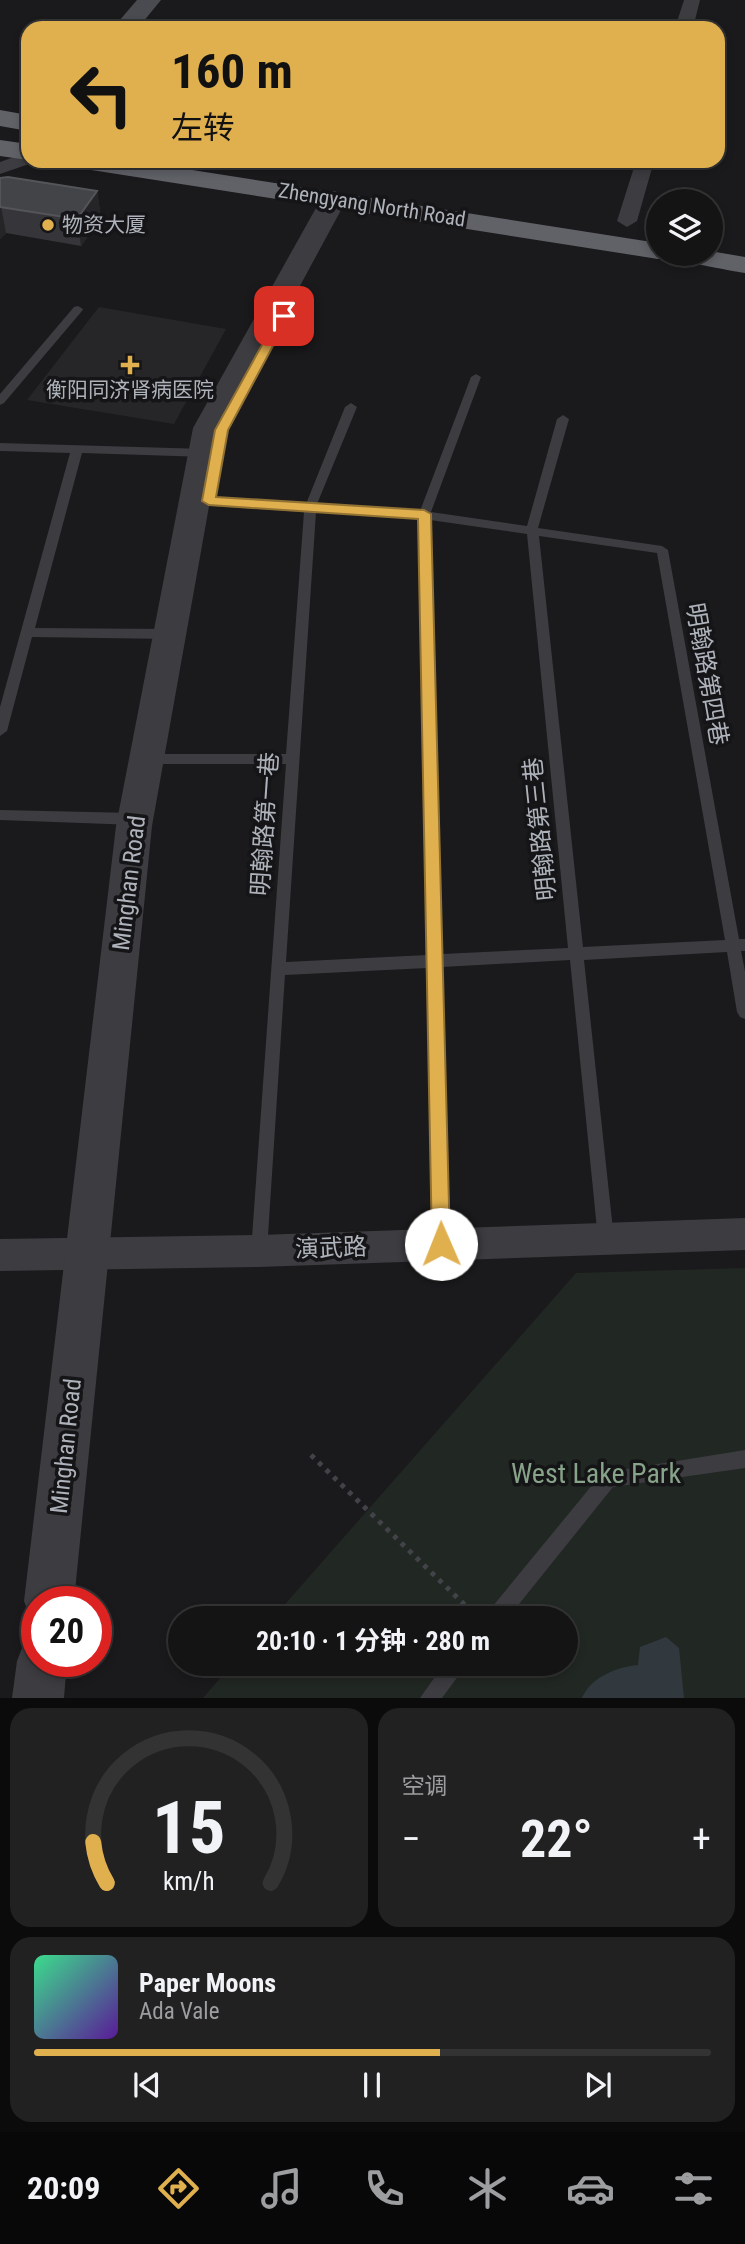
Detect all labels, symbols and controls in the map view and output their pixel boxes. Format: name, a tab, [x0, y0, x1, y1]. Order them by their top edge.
text: 160 m	[171, 43, 293, 100]
icon: left	[56, 49, 147, 140]
text: 左转	[171, 109, 235, 147]
street label: Zhengyang North Road	[277, 178, 467, 232]
map controls	[646, 189, 723, 266]
button: layers	[646, 189, 723, 266]
place label: 物资大厦	[62, 213, 146, 237]
marker: 物资大厦	[40, 217, 56, 233]
pin	[254, 286, 314, 346]
icon: arrive	[265, 297, 303, 335]
marker: 衡阳同济肾病医院	[120, 355, 140, 375]
place label: 衡阳同济肾病医院	[46, 378, 214, 402]
street label: 明翰路第四巷	[681, 601, 733, 747]
street label: 明翰路第一巷	[246, 751, 284, 897]
street label: 明翰路第三巷	[519, 756, 561, 902]
street label: Minghan Road	[107, 814, 151, 952]
position arrow	[404, 1207, 478, 1281]
street label: 演武路	[295, 1233, 367, 1263]
street label: Minghan Road	[45, 1377, 87, 1515]
park label: West Lake Park	[511, 1457, 681, 1490]
speed limit sign: 20	[21, 1586, 112, 1677]
text: 20:10 · 1 分钟 · 280 m	[256, 1626, 490, 1656]
text: 空调	[402, 1773, 448, 1800]
text: 15	[152, 1786, 226, 1872]
text: 22°	[520, 1809, 593, 1870]
text: −	[402, 1817, 421, 1861]
text: +	[692, 1817, 711, 1861]
text: km/h	[163, 1867, 214, 1896]
text: Paper Moons	[139, 1968, 276, 1998]
text: Ada Vale	[139, 1998, 219, 2025]
icon: previous	[128, 2066, 166, 2104]
icon: pause	[353, 2066, 391, 2104]
icon: next	[579, 2066, 617, 2104]
icon: directions	[154, 2164, 203, 2213]
icon: music	[257, 2164, 306, 2213]
icon: phone	[360, 2164, 409, 2213]
icon: climate	[463, 2164, 512, 2213]
icon: car	[566, 2164, 615, 2213]
icon: filters	[669, 2164, 718, 2213]
text: 20:09	[27, 2169, 100, 2207]

